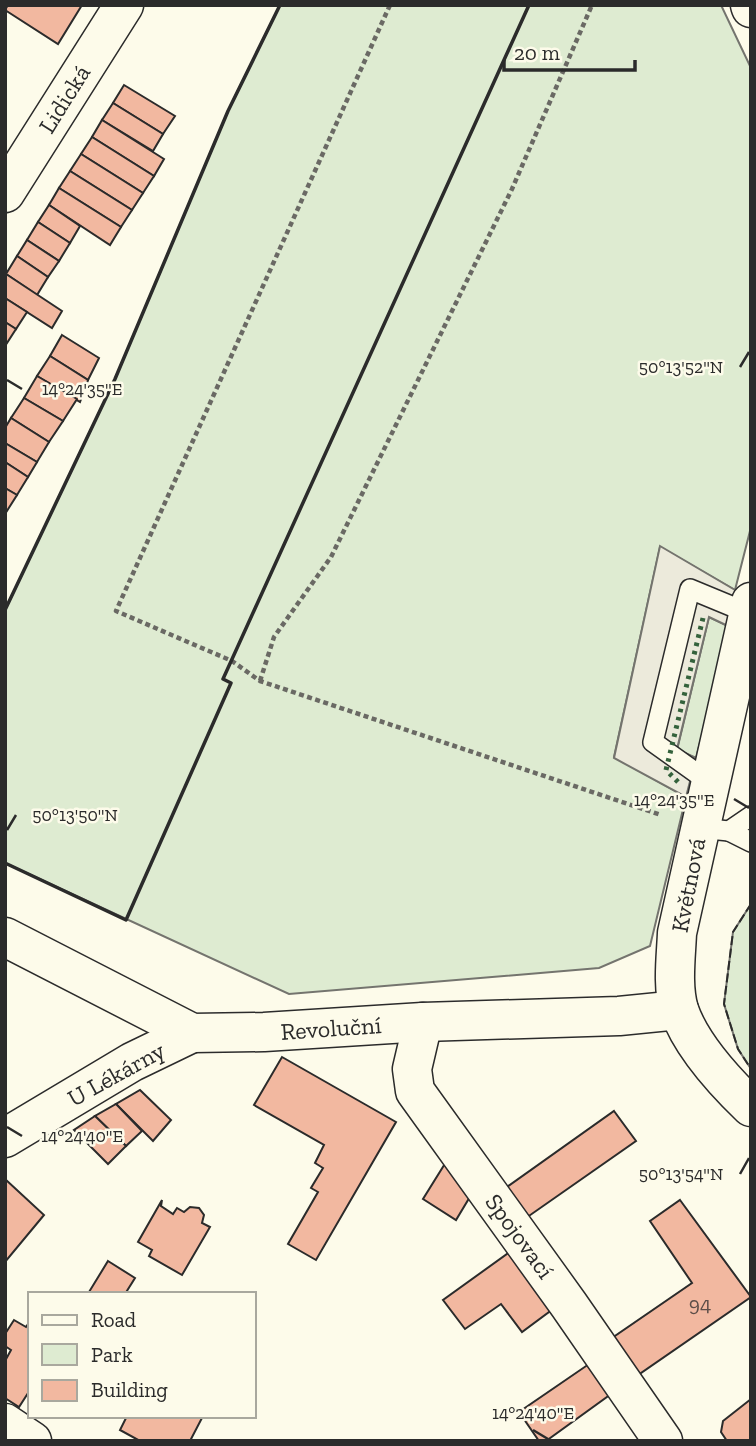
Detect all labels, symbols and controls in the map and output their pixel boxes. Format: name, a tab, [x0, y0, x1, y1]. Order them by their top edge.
scale bar	[504, 28, 635, 72]
text: 20 m	[514, 40, 560, 65]
street label: Lidická	[32, 59, 96, 138]
text: 50°13'52"N	[639, 356, 723, 378]
text: 14°24'35"E	[42, 378, 122, 400]
text: 14°24'35"E	[634, 789, 714, 811]
text: 50°13'50"N	[32, 804, 118, 826]
street label: Květnová	[665, 835, 711, 935]
street label: Revoluční	[280, 1010, 383, 1046]
street label: U Lékárny	[62, 1035, 170, 1113]
text: 14°24'40"E	[41, 1125, 123, 1147]
text: 50°13'54"N	[639, 1163, 723, 1185]
street label: Spojovací	[479, 1188, 561, 1284]
house number: 94	[689, 1291, 711, 1316]
legend	[28, 1292, 256, 1418]
text: Road	[91, 1307, 137, 1332]
text: Park	[91, 1342, 133, 1367]
text: Building	[91, 1377, 168, 1402]
text: 14°24'40"E	[492, 1402, 574, 1424]

